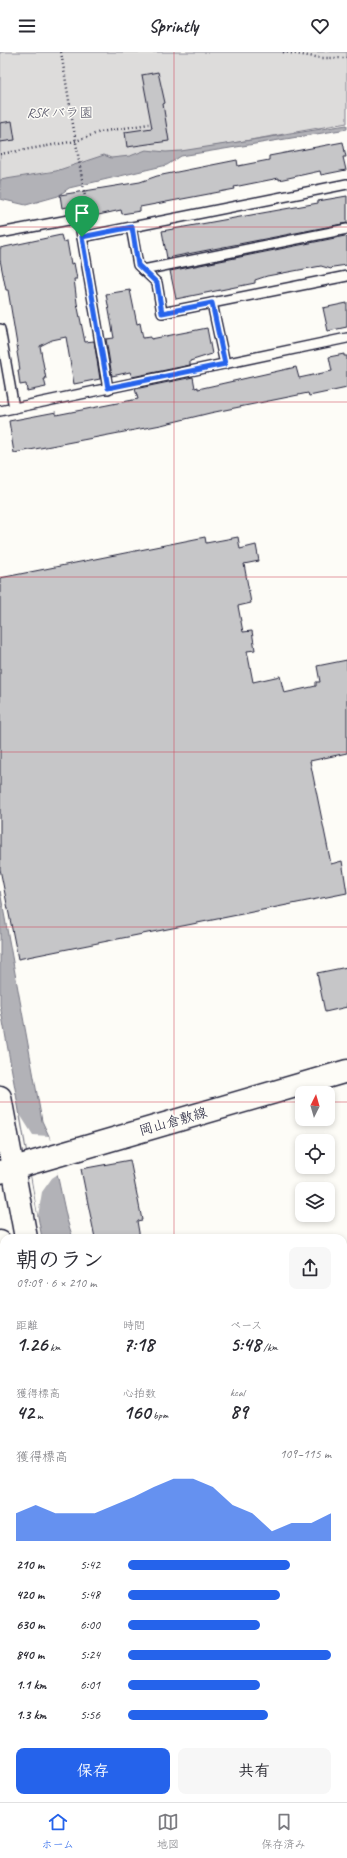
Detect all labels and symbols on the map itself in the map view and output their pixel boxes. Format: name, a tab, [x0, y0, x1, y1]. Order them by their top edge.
park label: RSK バラ園	[27, 104, 93, 121]
pin	[65, 196, 99, 237]
north arrow	[295, 1086, 335, 1126]
street label: 岡山倉敷線	[137, 1104, 209, 1139]

